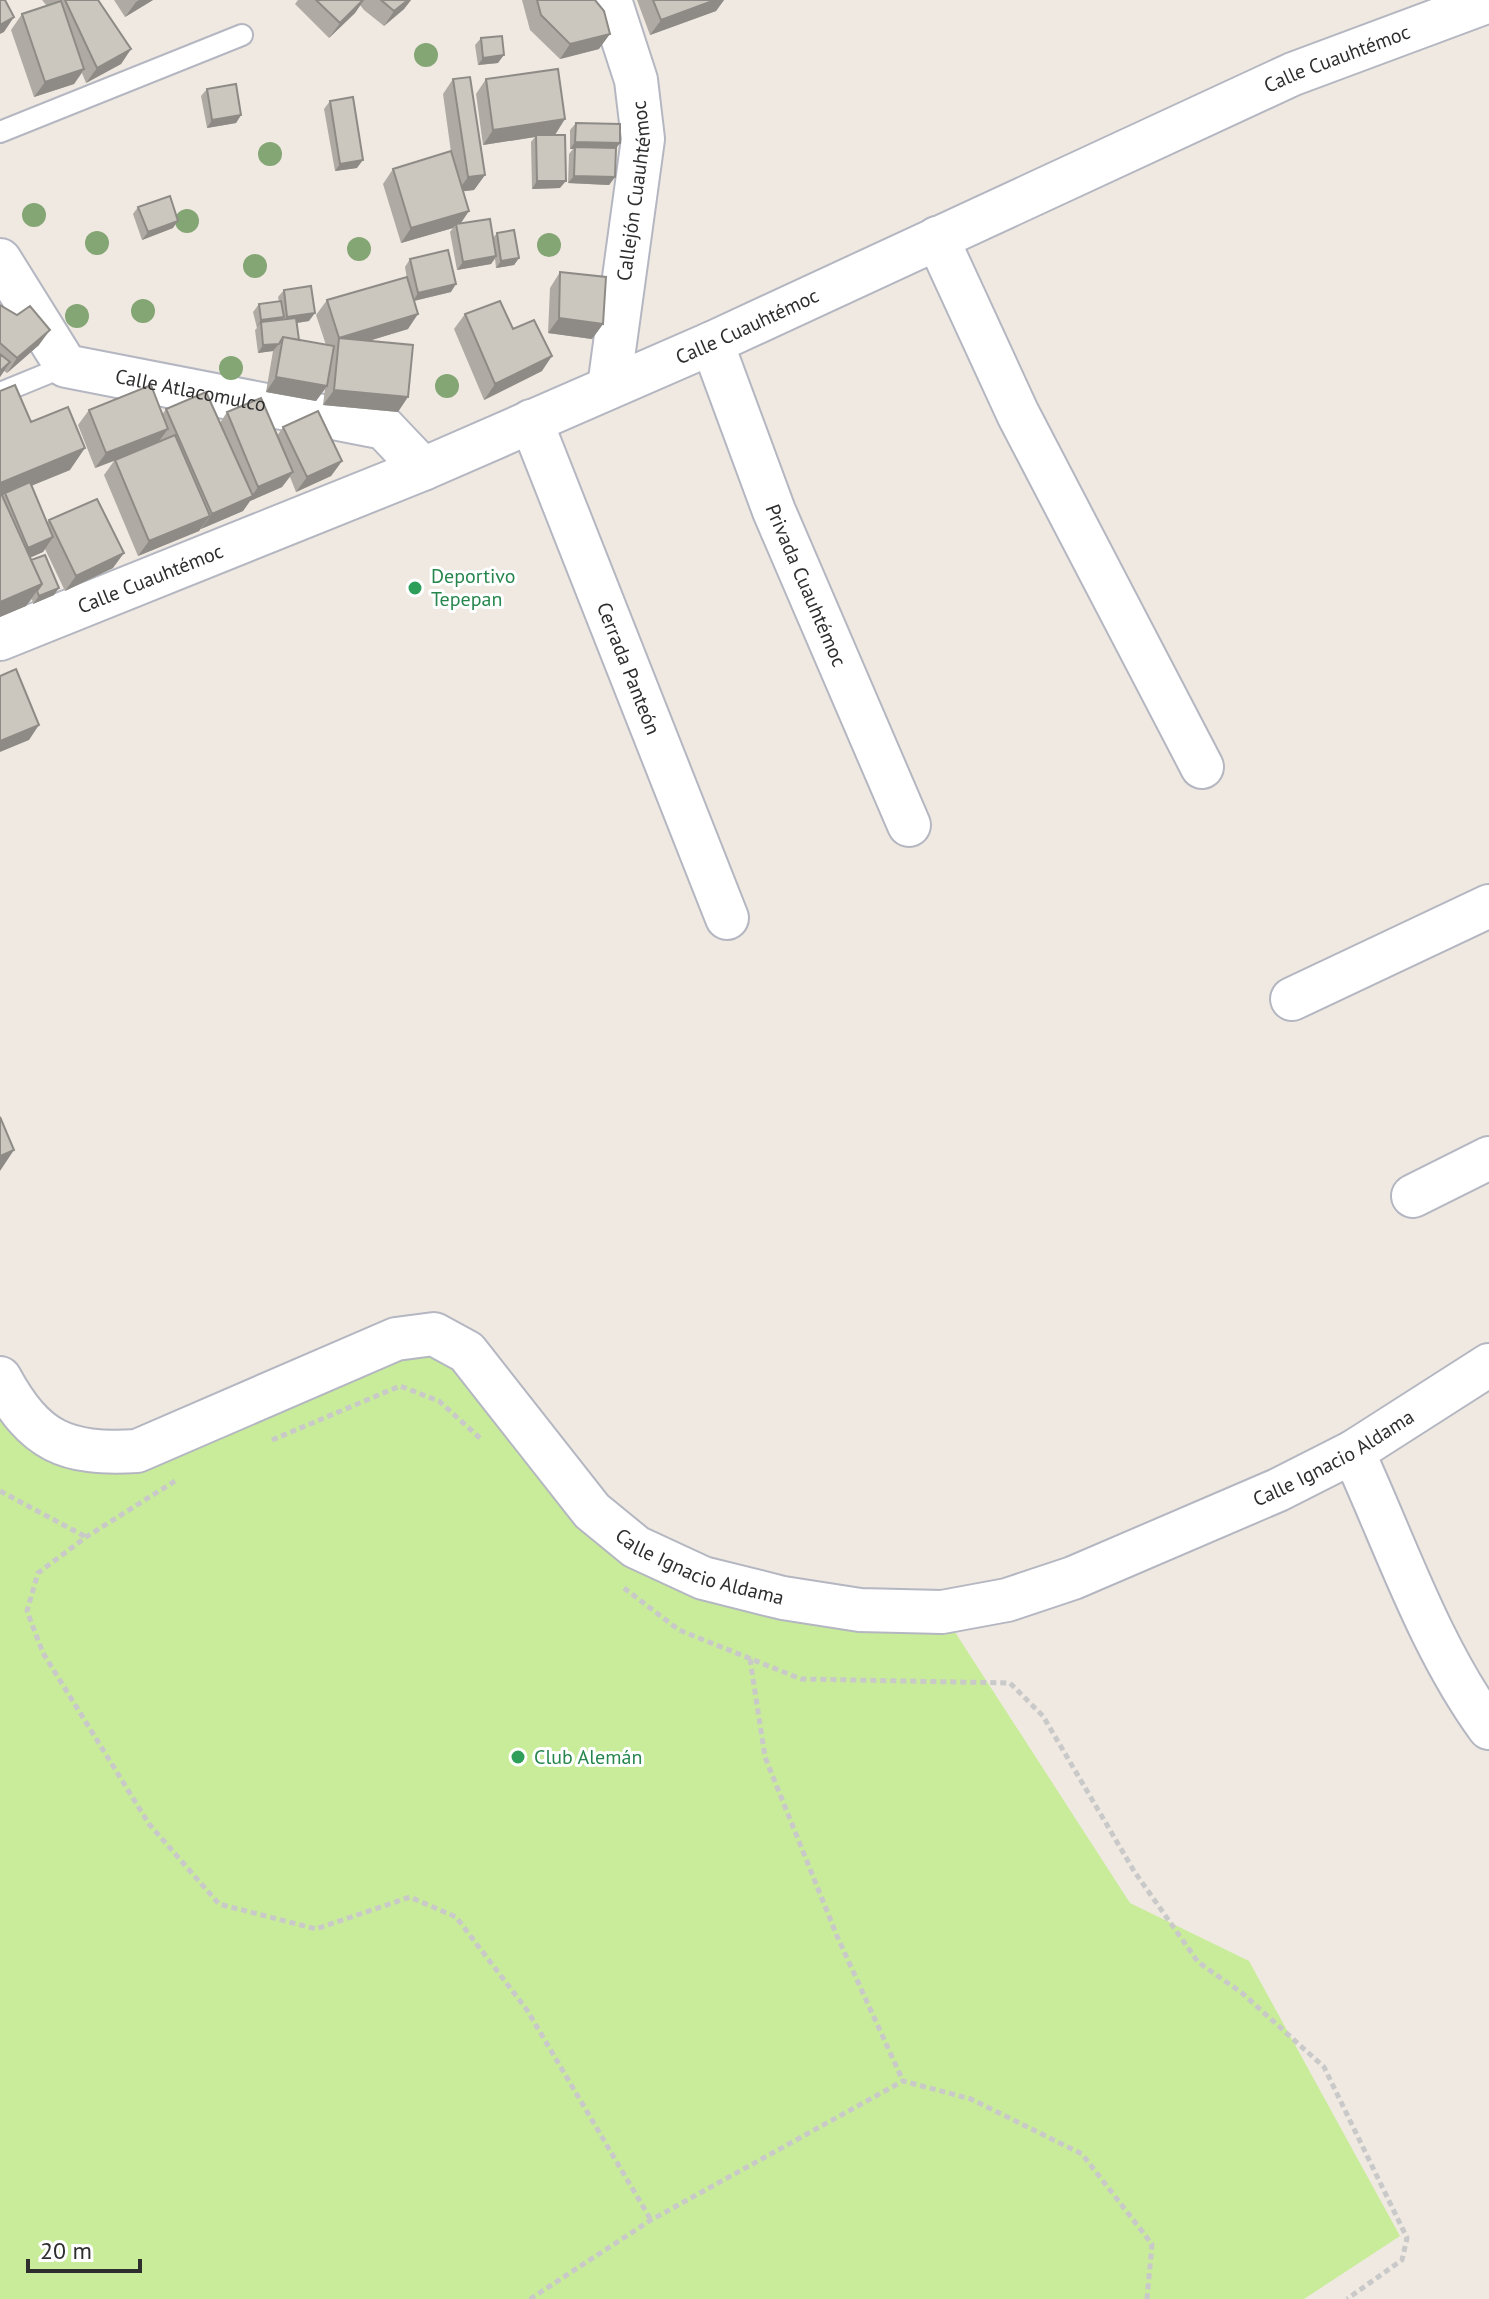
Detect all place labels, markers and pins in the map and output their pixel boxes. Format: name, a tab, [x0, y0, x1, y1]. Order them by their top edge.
place label: Deportivo Tepepan	[431, 563, 515, 612]
marker: Deportivo Tepepan	[406, 579, 424, 597]
place label: Club Alemán	[534, 1744, 642, 1770]
marker: Club Alemán	[509, 1748, 527, 1766]

